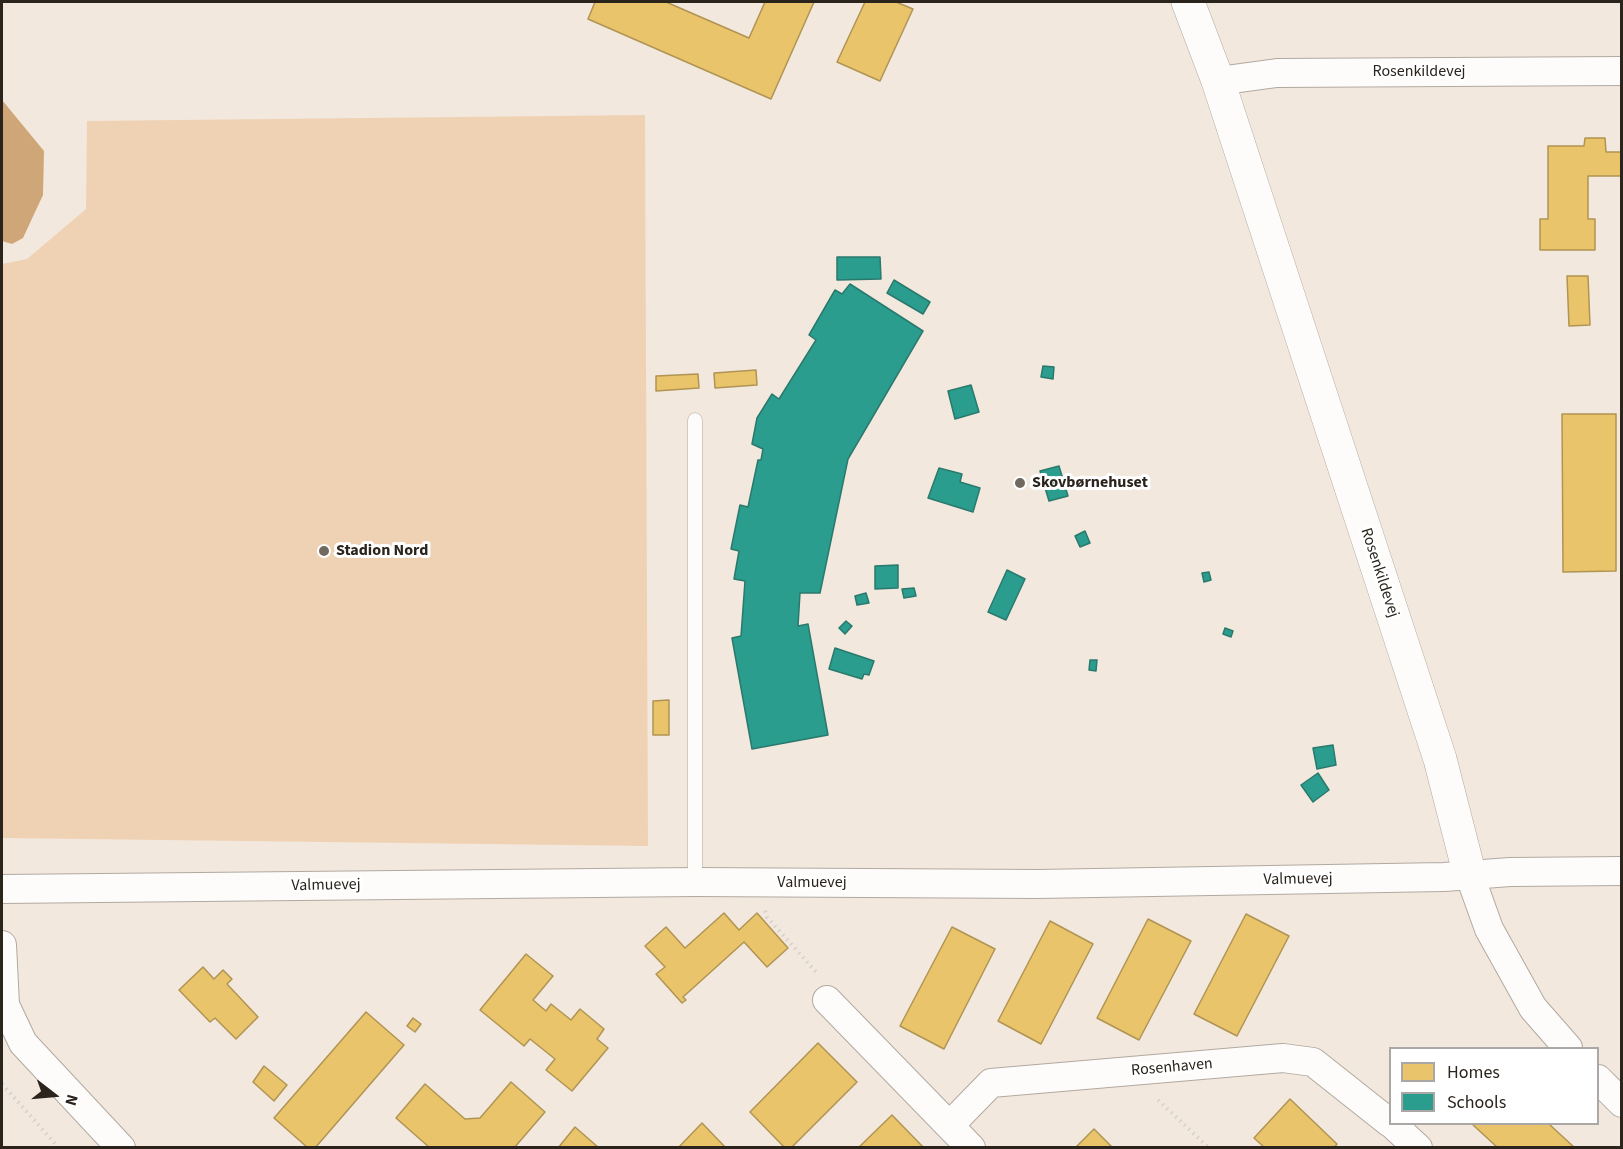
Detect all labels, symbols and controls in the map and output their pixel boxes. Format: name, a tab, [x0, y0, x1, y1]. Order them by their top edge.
street label: Rosenkildevej	[1372, 62, 1466, 82]
place label: Skovbørnehuset	[1032, 473, 1148, 493]
marker: Skovbørnehuset	[1013, 476, 1027, 490]
street label: Rosenkildevej	[1355, 526, 1403, 620]
place label: Stadion Nord	[336, 541, 428, 561]
marker: Stadion Nord	[317, 544, 331, 558]
street label: Valmuevej	[1263, 870, 1333, 890]
street label: Valmuevej	[777, 873, 847, 893]
street label: Valmuevej	[291, 876, 361, 896]
legend	[1389, 1047, 1599, 1125]
street label: Rosenhaven	[1130, 1055, 1214, 1081]
text: Homes	[1447, 1060, 1500, 1085]
north arrow	[24, 1065, 84, 1125]
text: Schools	[1447, 1090, 1506, 1115]
text: N	[59, 1092, 83, 1108]

